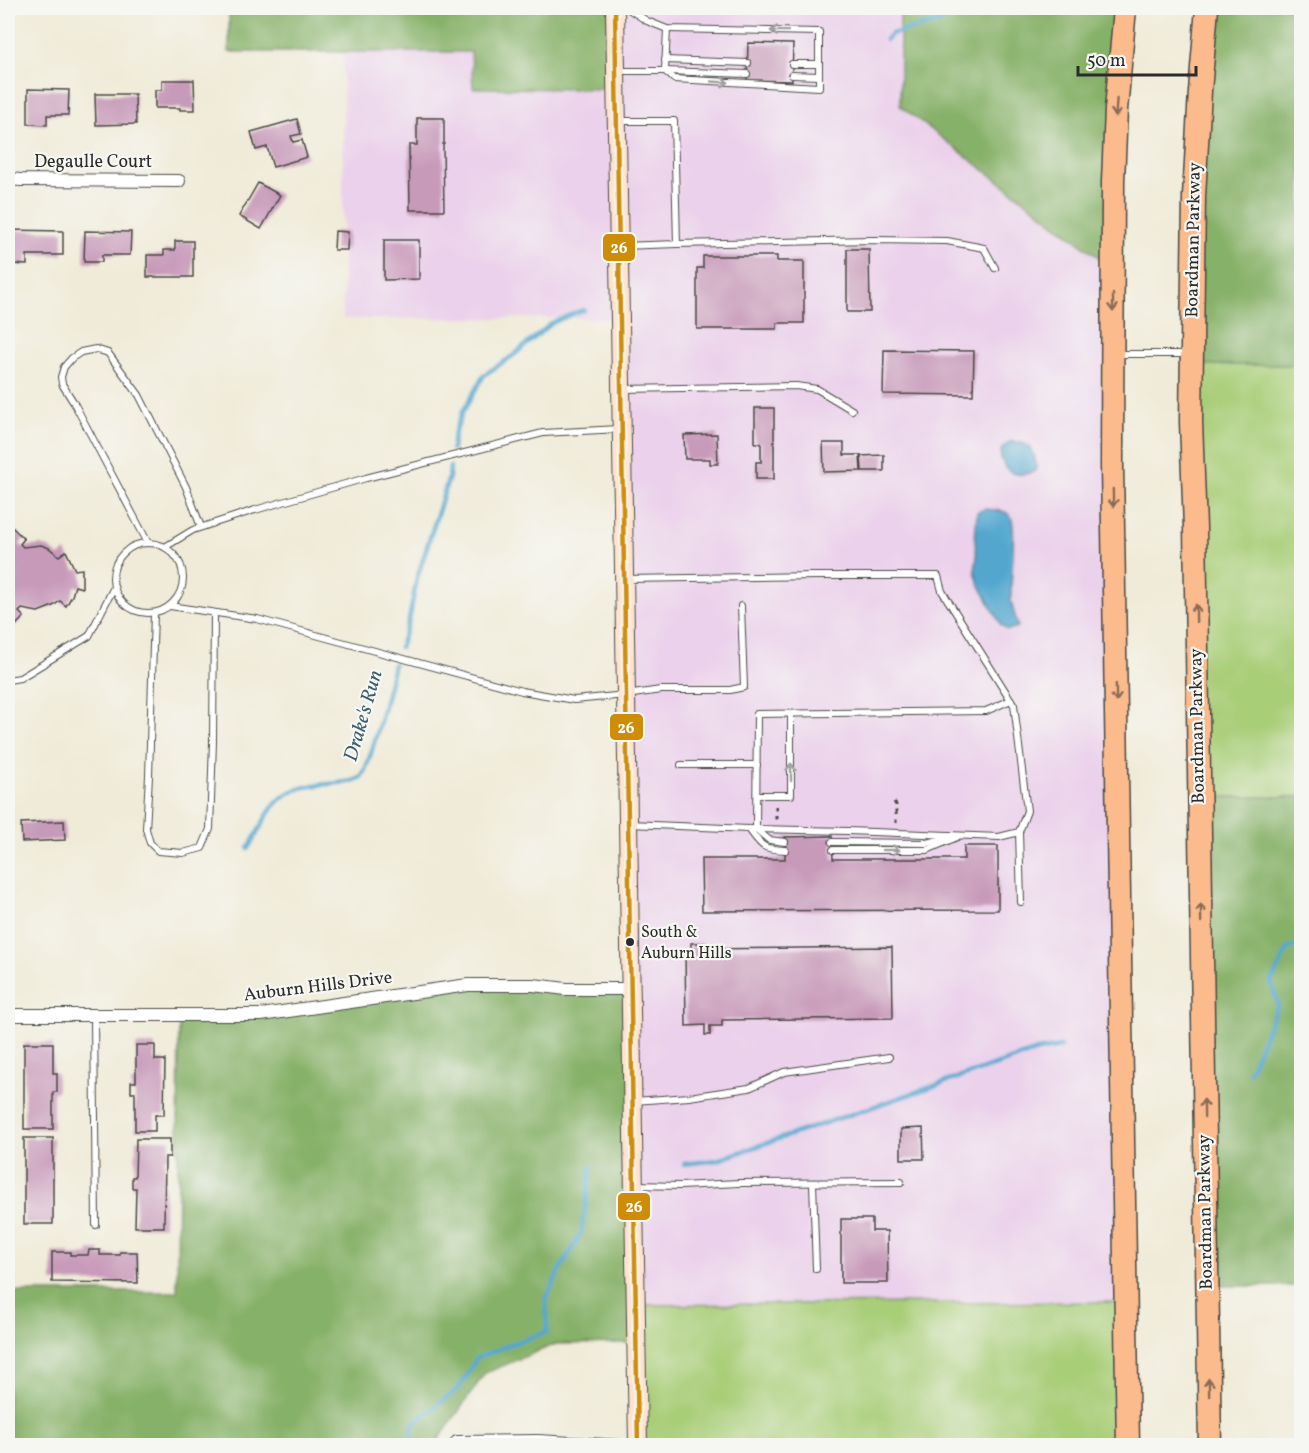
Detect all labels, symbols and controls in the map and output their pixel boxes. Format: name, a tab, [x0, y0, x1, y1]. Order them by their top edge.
one-way arrow	[769, 25, 789, 37]
scale bar	[1078, 39, 1196, 77]
text: 50 m	[1087, 49, 1126, 74]
one-way arrow	[709, 76, 729, 87]
one-way arrow	[1111, 97, 1122, 117]
street label: Degaulle Court	[34, 150, 152, 175]
street label: Boardman Parkway	[1180, 162, 1208, 318]
line badge: 26	[602, 233, 636, 262]
text: 26	[610, 238, 628, 260]
one-way arrow	[1107, 292, 1119, 312]
one-way arrow	[1107, 487, 1118, 507]
one-way arrow	[1191, 604, 1202, 624]
street label: Boardman Parkway	[1184, 648, 1212, 804]
water label: Drake's Run	[338, 667, 390, 765]
one-way arrow	[1110, 682, 1121, 702]
line badge: 26	[609, 713, 644, 741]
text: 26	[617, 718, 635, 740]
one-way arrow	[785, 762, 797, 782]
one-way arrow	[881, 844, 901, 856]
one-way arrow	[1195, 904, 1207, 924]
place label: South & Auburn Hills	[641, 922, 732, 965]
marker: South & Auburn Hills	[624, 936, 636, 948]
street label: Auburn Hills Drive	[242, 965, 394, 1009]
one-way arrow	[1199, 1099, 1210, 1119]
street label: Boardman Parkway	[1192, 1134, 1220, 1290]
line badge: 26	[617, 1192, 651, 1221]
text: 26	[625, 1197, 643, 1219]
one-way arrow	[1203, 1378, 1215, 1398]

